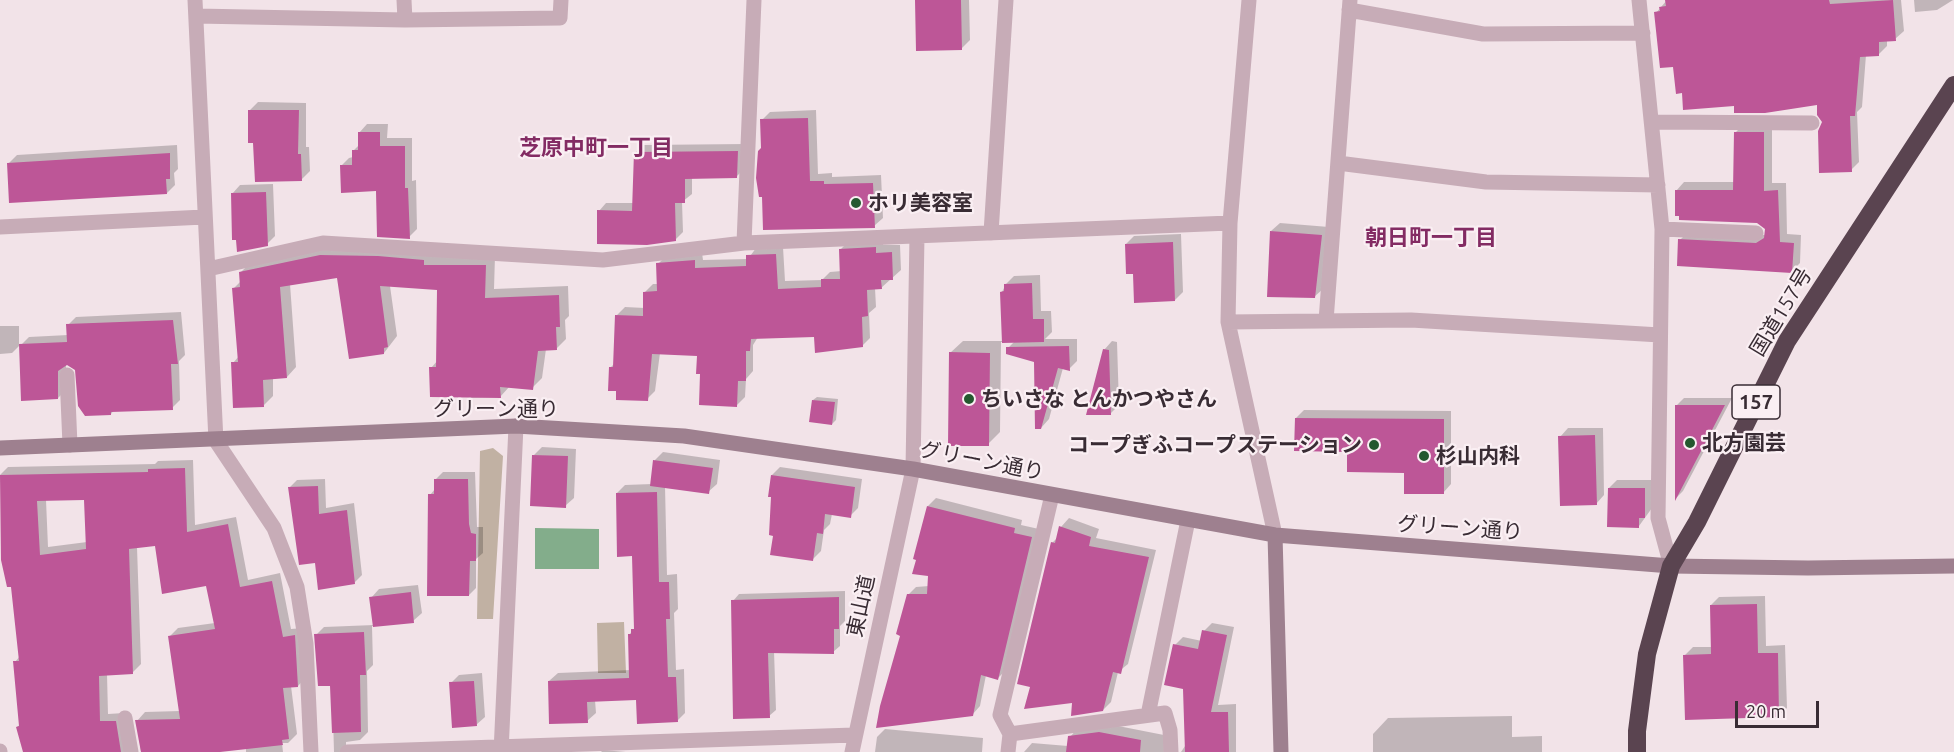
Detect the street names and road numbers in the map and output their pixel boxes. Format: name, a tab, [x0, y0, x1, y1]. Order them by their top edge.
street label: 国道157号	[1745, 263, 1817, 361]
road number: 157	[1732, 385, 1780, 419]
street label: グリーン通り	[433, 396, 559, 422]
street label: グリーン通り	[918, 437, 1046, 485]
street label: グリーン通り	[1396, 511, 1524, 545]
street label: 東山道	[842, 573, 880, 639]

